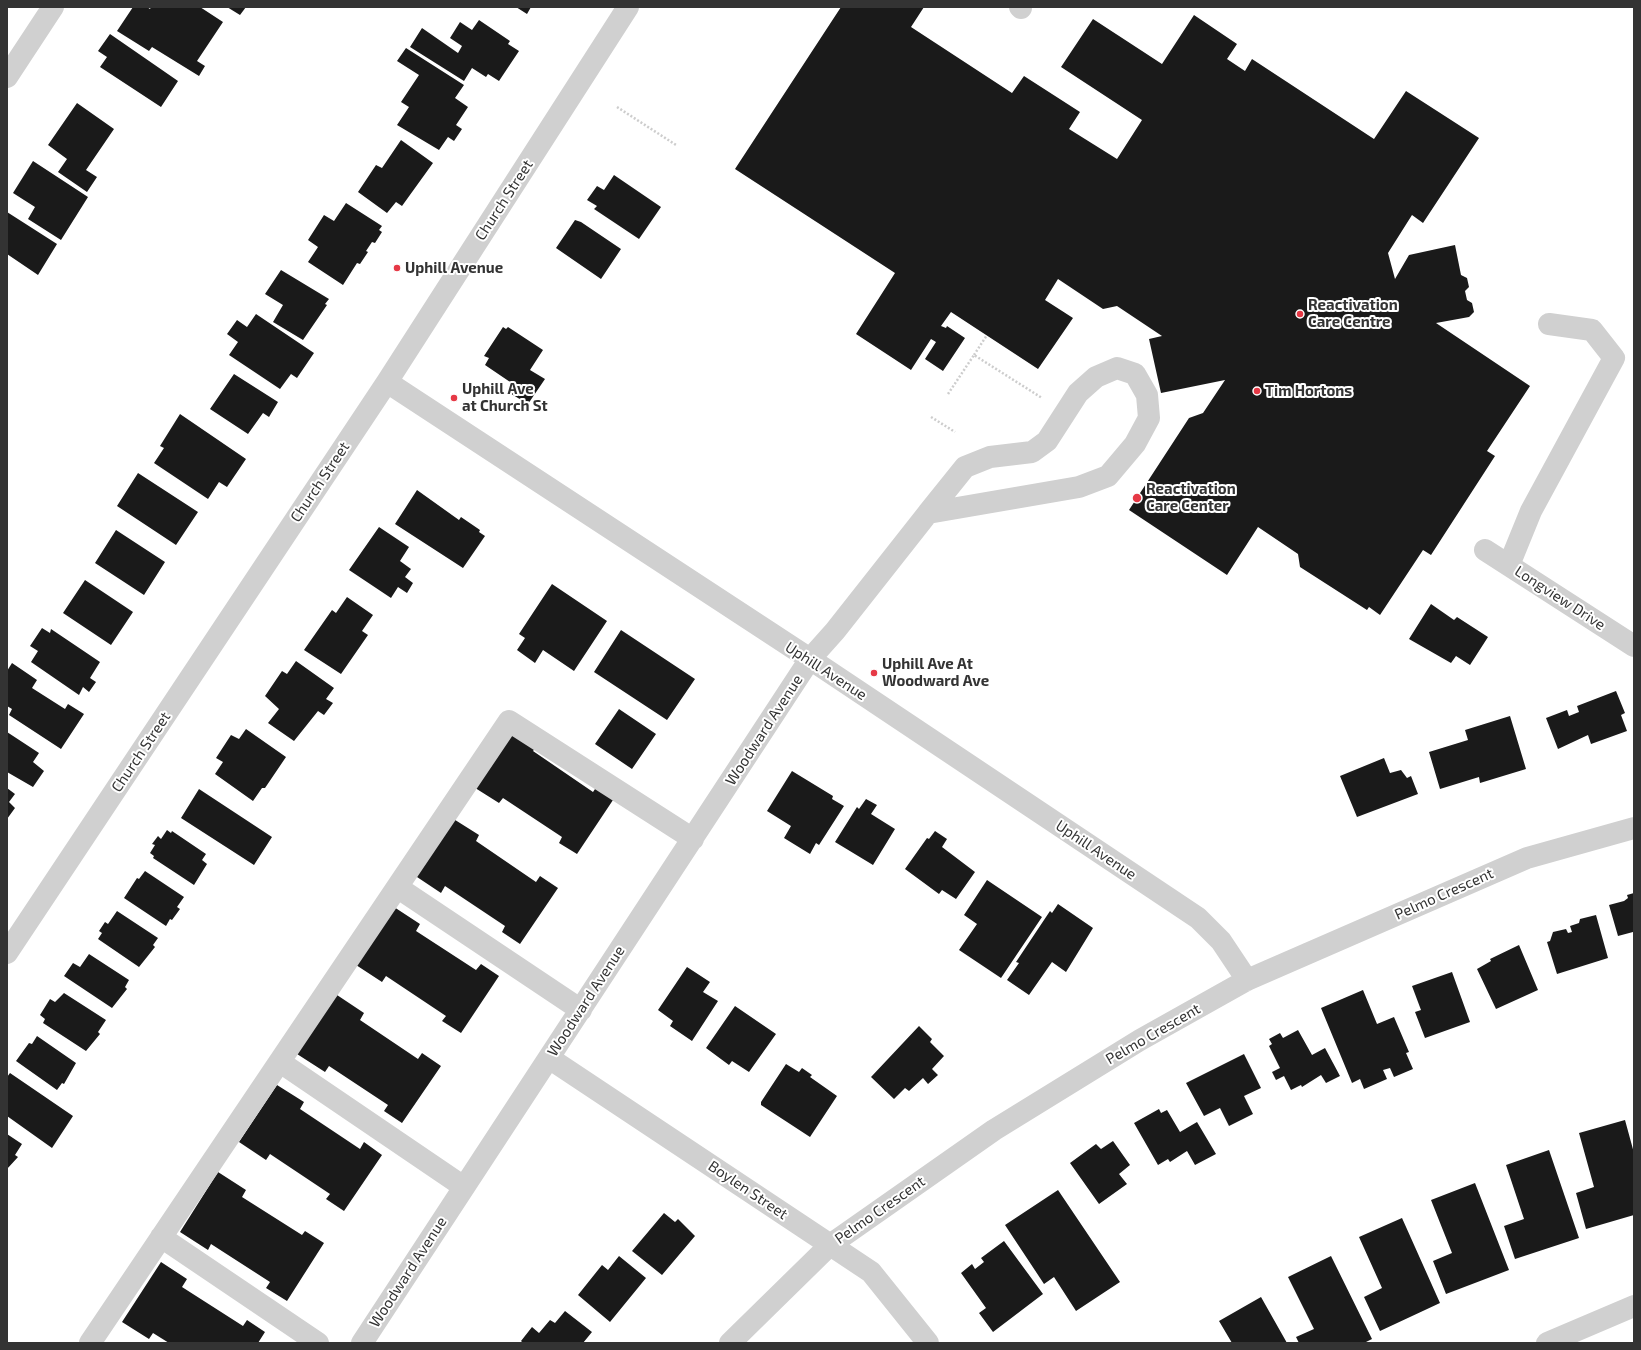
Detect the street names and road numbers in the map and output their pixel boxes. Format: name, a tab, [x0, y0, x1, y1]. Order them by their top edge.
street label: Church Street	[471, 156, 537, 244]
street label: Church Street	[287, 439, 353, 525]
street label: Longview Drive	[1511, 562, 1609, 634]
street label: Uphill Avenue	[782, 638, 870, 704]
street label: Woodward Avenue	[722, 671, 806, 789]
street label: Church Street	[108, 709, 174, 795]
street label: Uphill Avenue	[1052, 816, 1140, 884]
street label: Pelmo Crescent	[1392, 864, 1496, 924]
street label: Woodward Avenue	[544, 942, 628, 1060]
street label: Pelmo Crescent	[1103, 1000, 1203, 1068]
street label: Boylen Street	[705, 1157, 791, 1223]
street label: Pelmo Crescent	[831, 1172, 929, 1248]
street label: Woodward Avenue	[366, 1213, 450, 1331]

